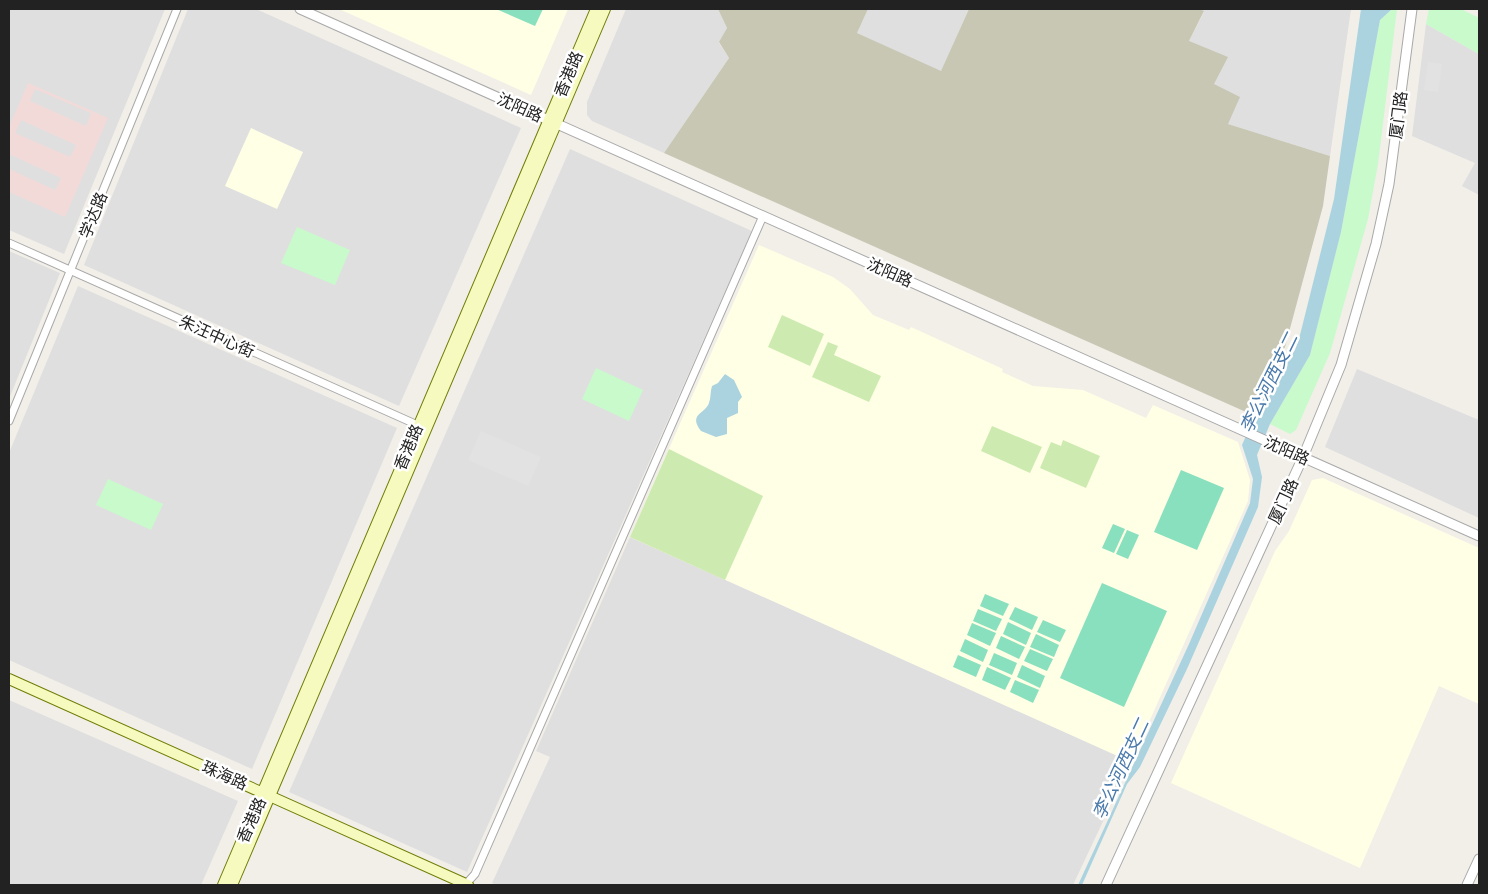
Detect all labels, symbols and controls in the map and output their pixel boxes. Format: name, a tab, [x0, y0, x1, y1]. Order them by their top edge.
street label: 香港路	[550, 48, 587, 100]
street label: 沈阳路	[494, 89, 546, 126]
street label: 厦门路	[1386, 90, 1411, 140]
street label: 学达路	[76, 189, 111, 241]
street label: 沈阳路	[864, 254, 916, 291]
street label: 朱汪中心街	[176, 312, 257, 361]
water label: 李公河西支二	[1235, 329, 1303, 436]
street label: 香港路	[390, 421, 427, 473]
street label: 沈阳路	[1261, 432, 1313, 469]
street label: 厦门路	[1265, 475, 1302, 527]
water label: 李公河西支二	[1088, 715, 1154, 823]
street label: 珠海路	[199, 757, 251, 794]
street label: 香港路	[233, 794, 270, 846]

